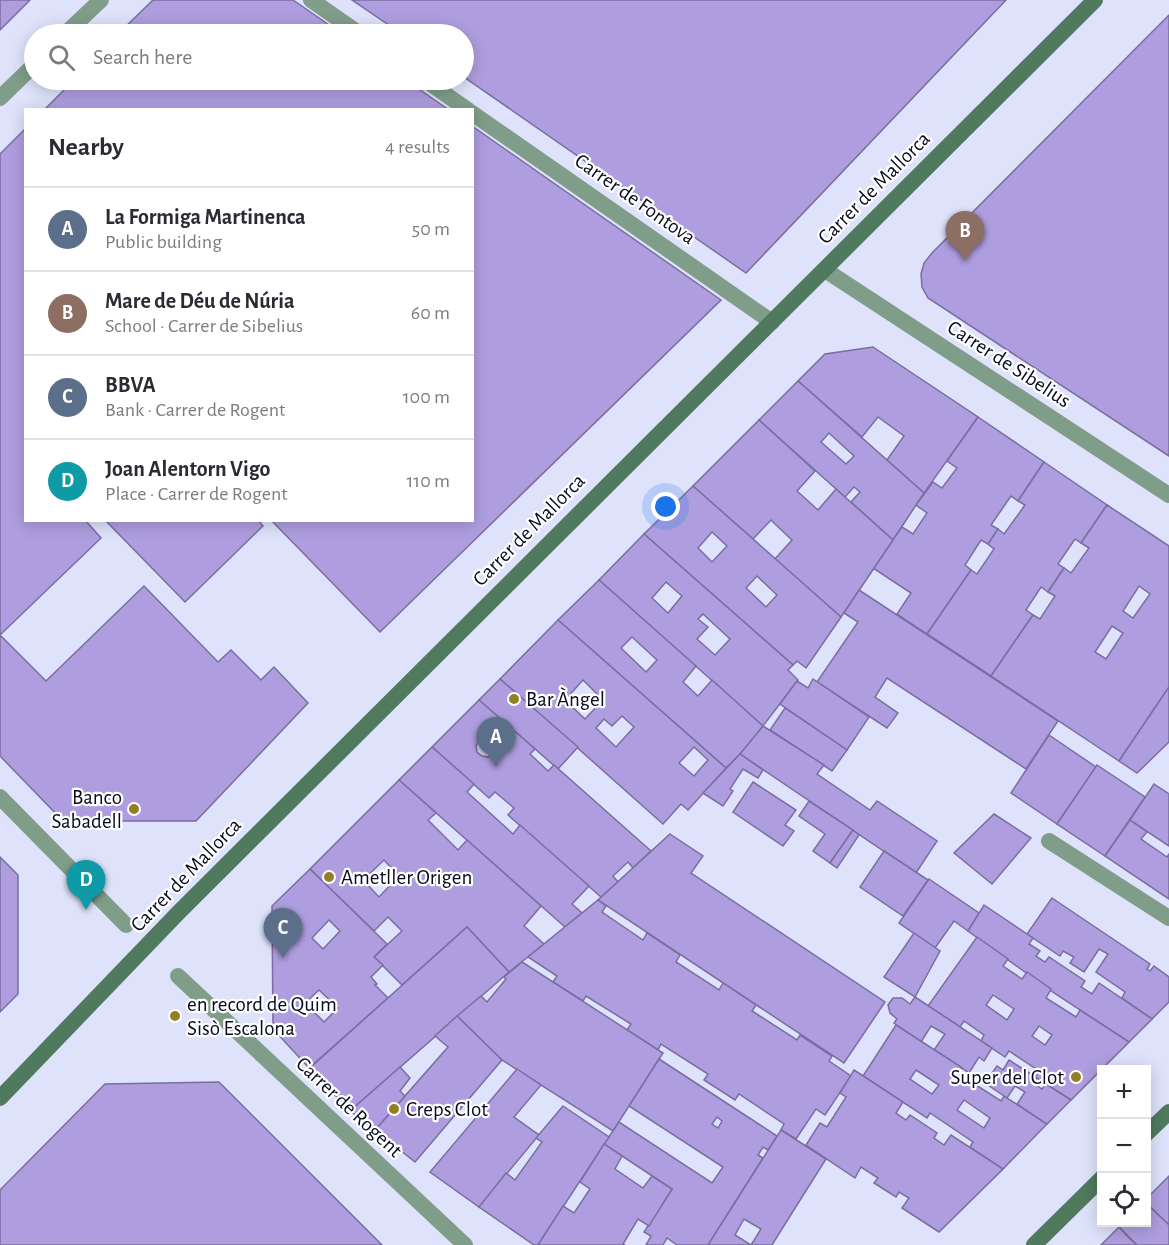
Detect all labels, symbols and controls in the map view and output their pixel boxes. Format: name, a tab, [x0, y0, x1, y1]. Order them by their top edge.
search box	[24, 24, 474, 90]
icon: search	[45, 41, 78, 74]
text: Search here	[93, 46, 192, 68]
street label: Carrer de Mallorca	[814, 128, 934, 248]
text: Nearby	[48, 134, 124, 160]
text: 4 results	[385, 137, 450, 157]
street label: Carrer de Fontova	[571, 150, 699, 248]
text: La Formiga Martinenca	[105, 206, 306, 228]
pin: B	[946, 212, 984, 261]
text: A	[62, 219, 74, 239]
text: 50 m	[412, 219, 450, 239]
text: Public building	[105, 232, 222, 252]
text: Mare de Déu de Núria	[105, 290, 295, 312]
text: B	[62, 303, 73, 323]
text: 60 m	[411, 303, 450, 323]
text: School · Carrer de Sibelius	[105, 316, 303, 336]
street label: Carrer de Sibelius	[944, 316, 1074, 412]
text: BBVA	[105, 374, 156, 396]
text: C	[62, 387, 73, 407]
text: 100 m	[403, 387, 450, 407]
text: Bank · Carrer de Rogent	[105, 400, 285, 420]
text: Joan Alentorn Vigo	[105, 458, 271, 480]
street label: Carrer de Mallorca	[469, 470, 589, 590]
text: D	[61, 471, 74, 491]
text: 110 m	[406, 471, 450, 491]
text: Place · Carrer de Rogent	[105, 484, 288, 504]
your location	[651, 492, 680, 521]
place label: Bar Àngel	[526, 687, 605, 710]
marker: Bar Àngel	[507, 692, 521, 706]
pin: A	[476, 718, 516, 767]
place label: Banco Sabadell	[51, 787, 122, 832]
marker: Banco Sabadell	[127, 802, 141, 816]
street label: Carrer de Mallorca	[127, 814, 245, 936]
pin: D	[66, 860, 106, 910]
place label: Ametller Origen	[341, 867, 472, 888]
marker: Ametller Origen	[322, 870, 336, 884]
pin: C	[264, 908, 302, 958]
place label: en record de Quim Sisò Escalona	[187, 994, 337, 1039]
marker: en record de Quim Sisò Escalona	[168, 1009, 182, 1023]
street label: Carrer de Rogent	[292, 1053, 406, 1161]
map controls	[1097, 1065, 1151, 1227]
button: +	[1097, 1065, 1151, 1119]
place label: Super del Clot	[950, 1067, 1064, 1088]
marker: Super del Clot	[1069, 1070, 1083, 1084]
place label: Creps Clot	[406, 1099, 488, 1120]
marker: Creps Clot	[387, 1102, 401, 1116]
button: −	[1097, 1119, 1151, 1173]
button: locate	[1097, 1173, 1151, 1227]

